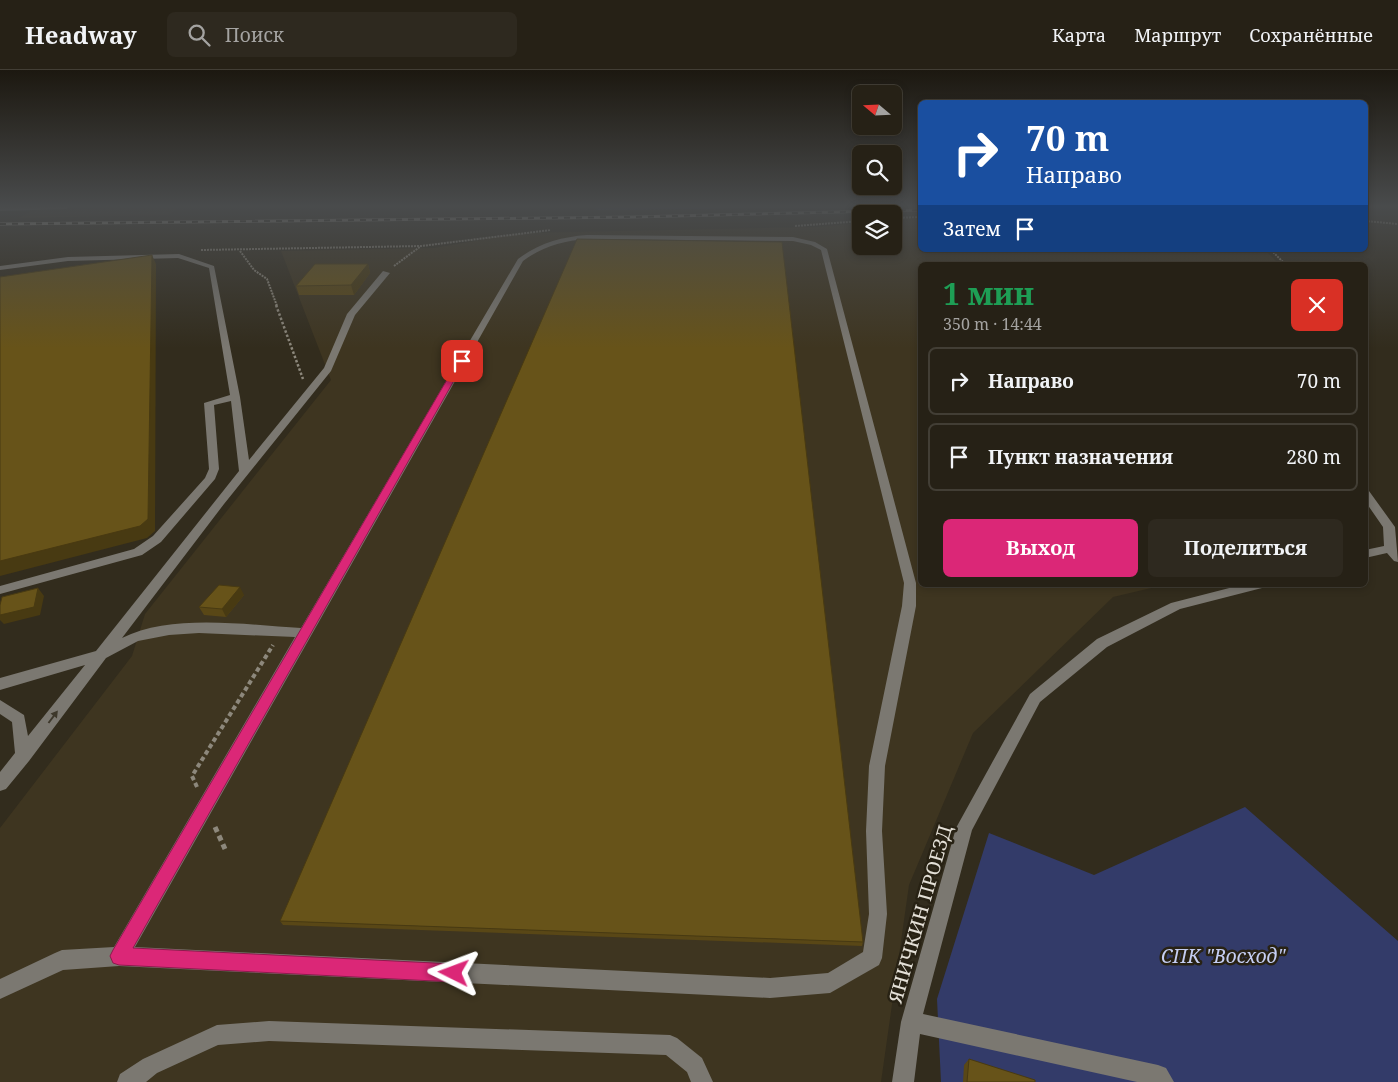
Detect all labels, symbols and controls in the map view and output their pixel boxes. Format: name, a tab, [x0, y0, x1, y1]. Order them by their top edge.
search box	[167, 12, 517, 57]
text: Headway	[25, 18, 137, 51]
icon: search	[185, 21, 213, 49]
text: Поиск	[225, 22, 284, 48]
text: Карта	[1052, 23, 1106, 47]
text: Маршрут	[1134, 23, 1221, 47]
text: Сохранённые	[1249, 23, 1373, 47]
north arrow	[852, 85, 902, 135]
map controls	[852, 85, 902, 255]
text: 70 m	[1026, 114, 1109, 161]
icon: right	[943, 120, 1008, 185]
button: search	[852, 145, 902, 195]
text: Направо	[1026, 159, 1122, 189]
button: layers	[852, 205, 902, 255]
icon: arrive	[1011, 215, 1039, 243]
text: Затем	[943, 216, 1001, 242]
text: 1 мин	[943, 273, 1034, 314]
button: close	[1291, 279, 1343, 331]
text: 350 m · 14:44	[943, 313, 1042, 335]
pin	[441, 340, 483, 382]
icon: arrive	[448, 347, 476, 375]
icon: right	[945, 367, 973, 395]
text: Направо	[988, 368, 1074, 394]
text: 70 m	[1297, 368, 1341, 394]
icon: arrive	[945, 443, 973, 471]
text: Пункт назначения	[988, 444, 1173, 470]
text: 280 m	[1286, 444, 1341, 470]
button: Выход	[943, 519, 1138, 577]
button: Поделиться	[1148, 519, 1343, 577]
one-way arrow	[47, 711, 58, 724]
street label: ЯНИЧКИН ПРОЕЗД	[882, 822, 958, 1007]
park label: СПК "Восход"	[1161, 943, 1287, 969]
position arrow	[427, 946, 479, 998]

